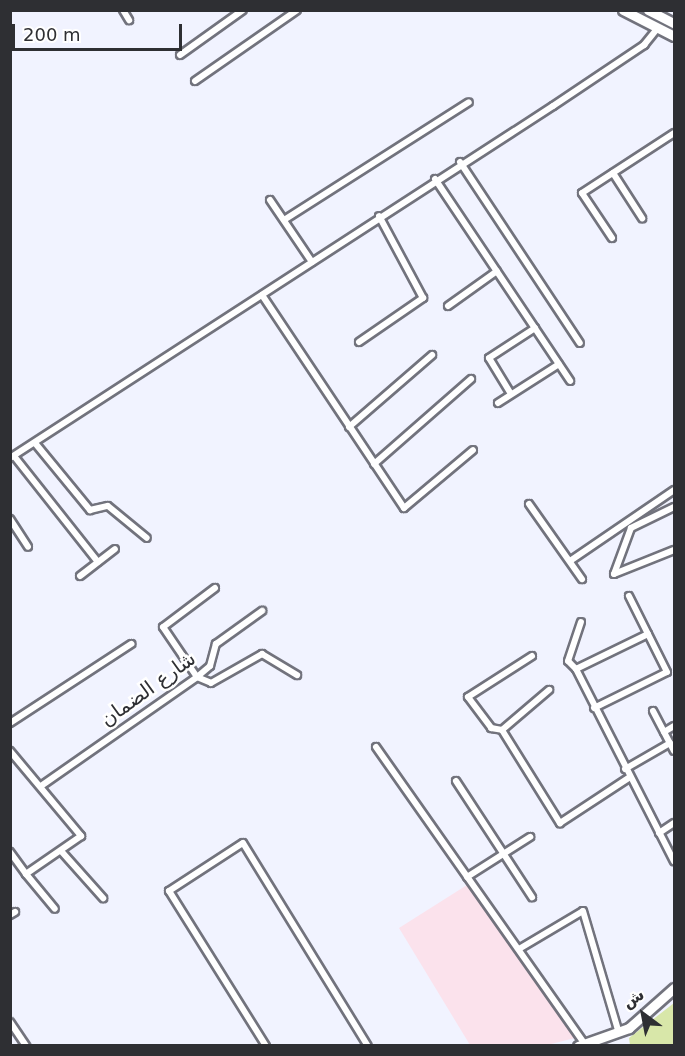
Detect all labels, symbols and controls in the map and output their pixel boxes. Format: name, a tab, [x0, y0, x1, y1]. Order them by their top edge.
scale bar	[15, 12, 184, 50]
text: 200 m	[23, 24, 81, 45]
street label: شارع الضمان	[96, 646, 200, 732]
north arrow	[613, 984, 673, 1044]
text: ش	[619, 984, 648, 1012]

